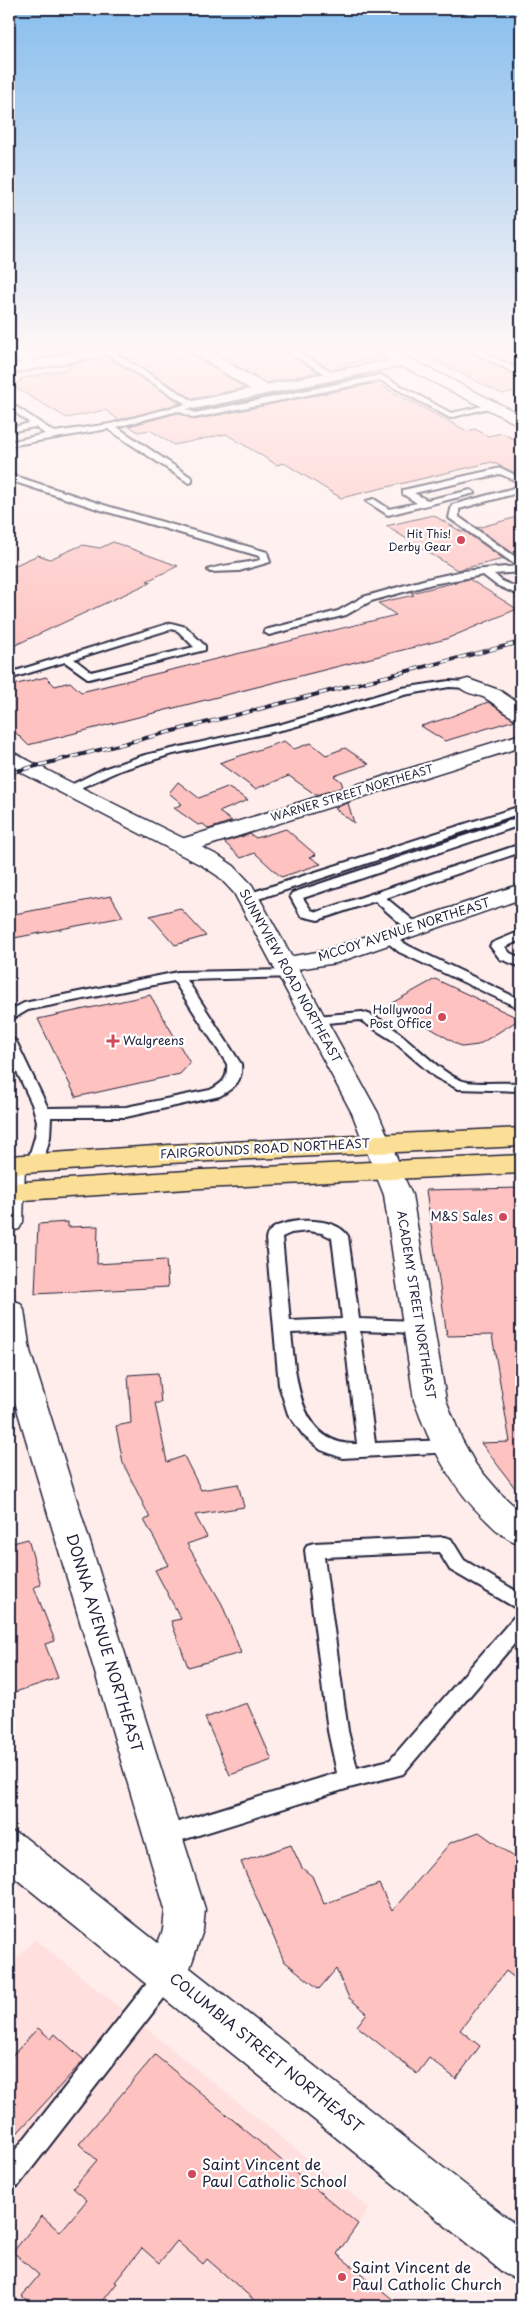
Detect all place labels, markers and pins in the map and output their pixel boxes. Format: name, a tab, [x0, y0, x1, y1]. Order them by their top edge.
place label: Hit This! Derby Gear	[388, 525, 451, 555]
marker: Hit This! Derby Gear	[455, 534, 467, 546]
place label: Hollywood Post Office	[369, 1000, 432, 1032]
marker: Hollywood Post Office	[436, 1011, 448, 1023]
place label: Walgreens	[123, 1031, 184, 1049]
marker: Walgreens	[107, 1035, 119, 1047]
place label: M&S Sales	[431, 1207, 494, 1225]
marker: M&S Sales	[497, 1211, 509, 1223]
place label: Saint Vincent de Paul Catholic School	[202, 2152, 347, 2192]
marker: Saint Vincent de Paul Catholic School	[186, 2168, 198, 2180]
place label: Saint Vincent de Paul Catholic Church	[352, 2255, 502, 2295]
marker: Saint Vincent de Paul Catholic Church	[336, 2271, 348, 2283]

